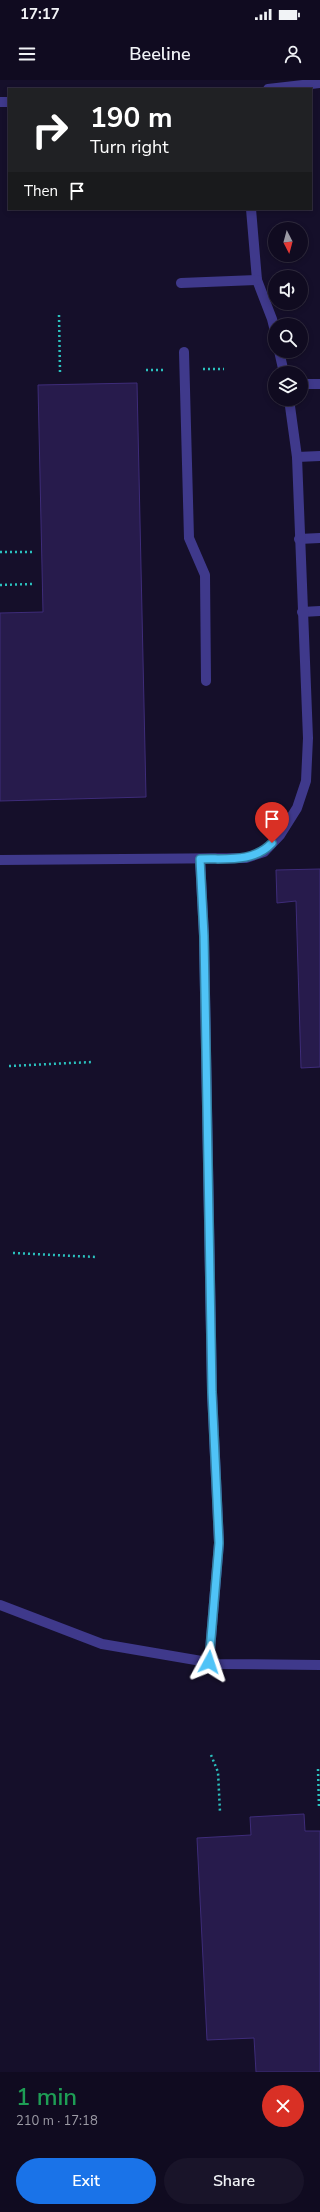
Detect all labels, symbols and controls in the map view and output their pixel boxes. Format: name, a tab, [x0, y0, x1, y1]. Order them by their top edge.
text: 17:17	[20, 4, 60, 24]
text: Beeline	[129, 42, 191, 66]
icon: menu	[16, 43, 38, 65]
icon: person	[282, 43, 304, 65]
text: 190 m	[90, 99, 173, 137]
icon: right	[24, 104, 76, 156]
text: Turn right	[90, 135, 169, 159]
icon: arrive	[66, 180, 88, 202]
text: Then	[24, 181, 58, 201]
north arrow	[268, 222, 308, 262]
map controls	[268, 222, 308, 406]
button: sound	[268, 270, 308, 310]
button: search	[268, 318, 308, 358]
button: layers	[268, 366, 308, 406]
pin	[255, 802, 289, 843]
icon: arrive	[261, 808, 283, 830]
position arrow	[188, 1641, 230, 1683]
text: 1 min	[16, 2081, 77, 2113]
button: close	[262, 2085, 304, 2127]
text: 210 m · 17:18	[16, 2112, 98, 2130]
button: Exit	[16, 2158, 156, 2204]
button: Share	[164, 2158, 304, 2204]

